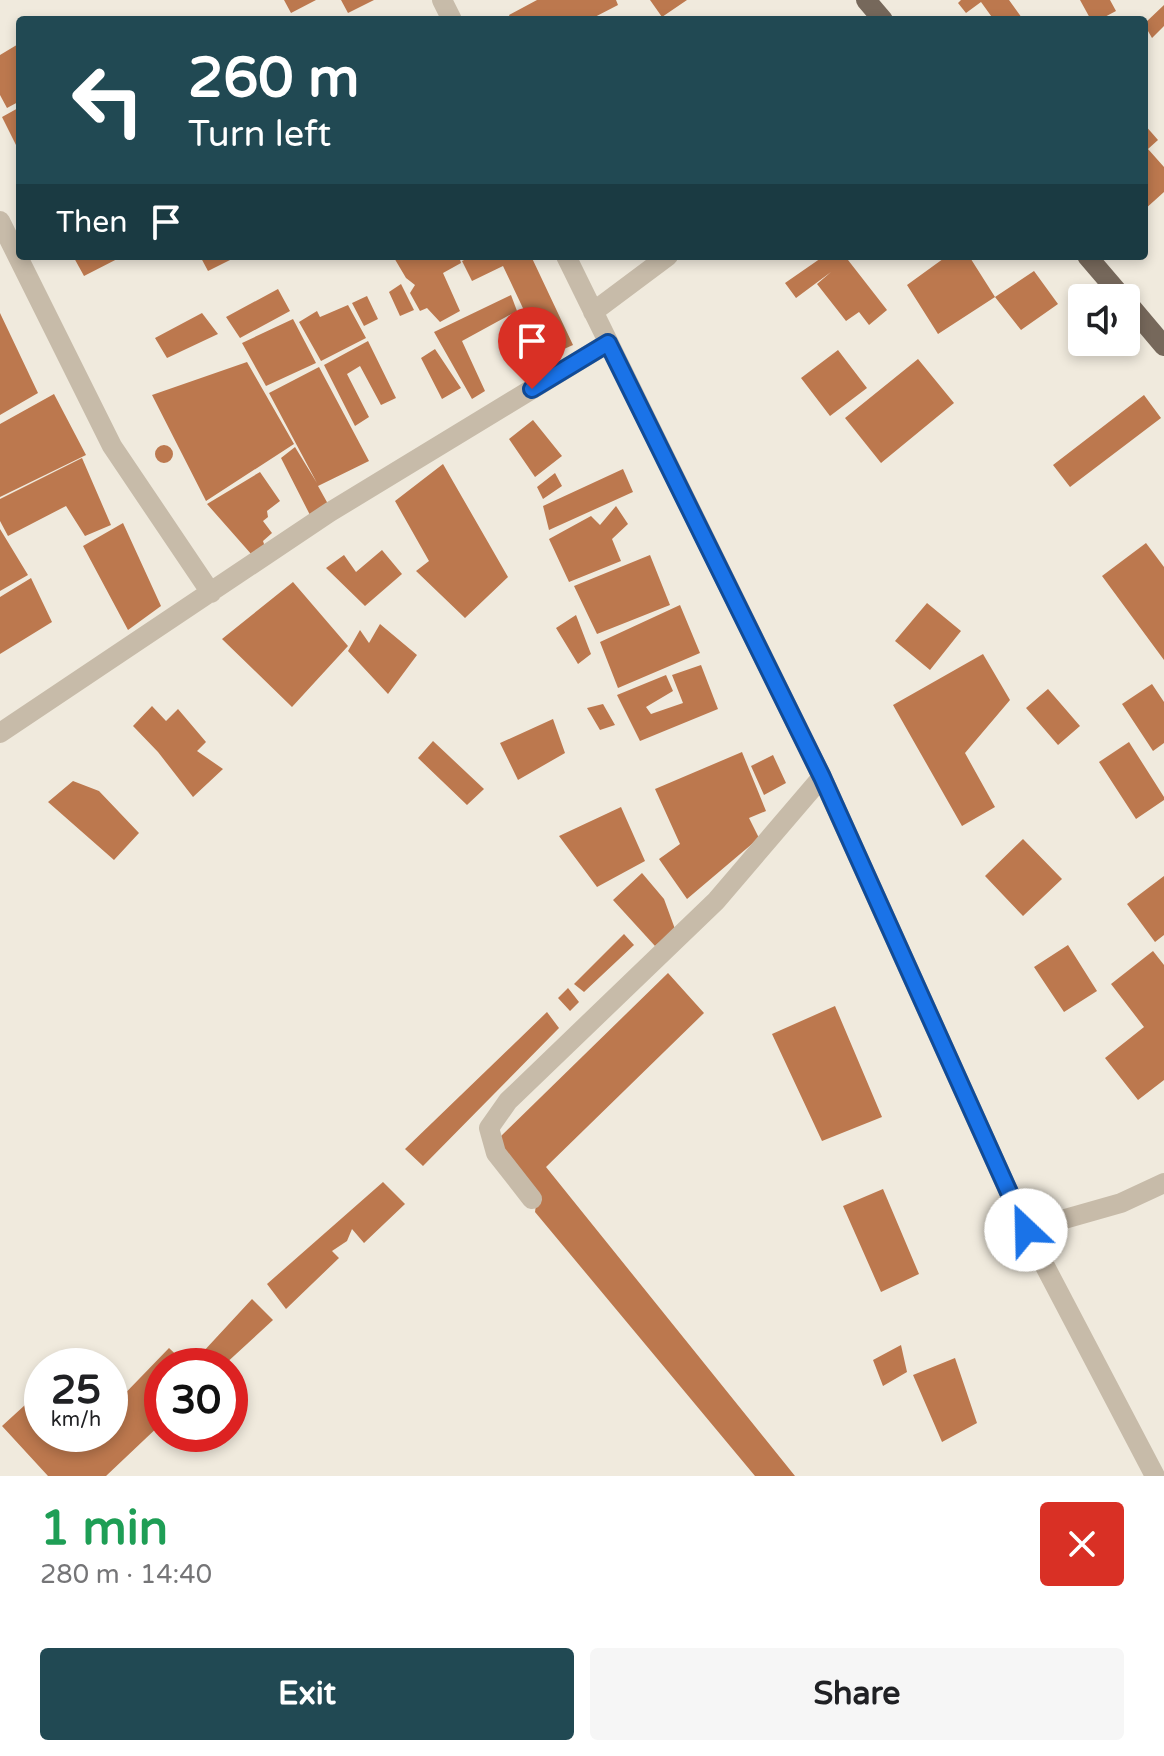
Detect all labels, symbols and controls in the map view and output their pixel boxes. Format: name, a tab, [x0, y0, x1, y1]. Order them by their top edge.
text: 260 m	[188, 45, 359, 112]
icon: left	[56, 48, 160, 152]
text: Turn left	[188, 113, 331, 156]
icon: arrive	[144, 200, 188, 244]
text: Then	[56, 204, 128, 241]
map controls	[1068, 284, 1140, 356]
button: sound	[1068, 284, 1140, 356]
pin	[498, 307, 566, 389]
icon: arrive	[510, 319, 554, 363]
position arrow	[984, 1188, 1068, 1272]
speed limit sign: 30	[144, 1348, 248, 1452]
text: 25	[51, 1366, 101, 1414]
text: km/h	[51, 1408, 101, 1432]
text: 1 min	[40, 1500, 168, 1558]
button: close	[1040, 1502, 1124, 1586]
text: 280 m · 14:40	[40, 1559, 212, 1590]
button: Exit	[40, 1648, 574, 1740]
button: Share	[590, 1648, 1124, 1740]

